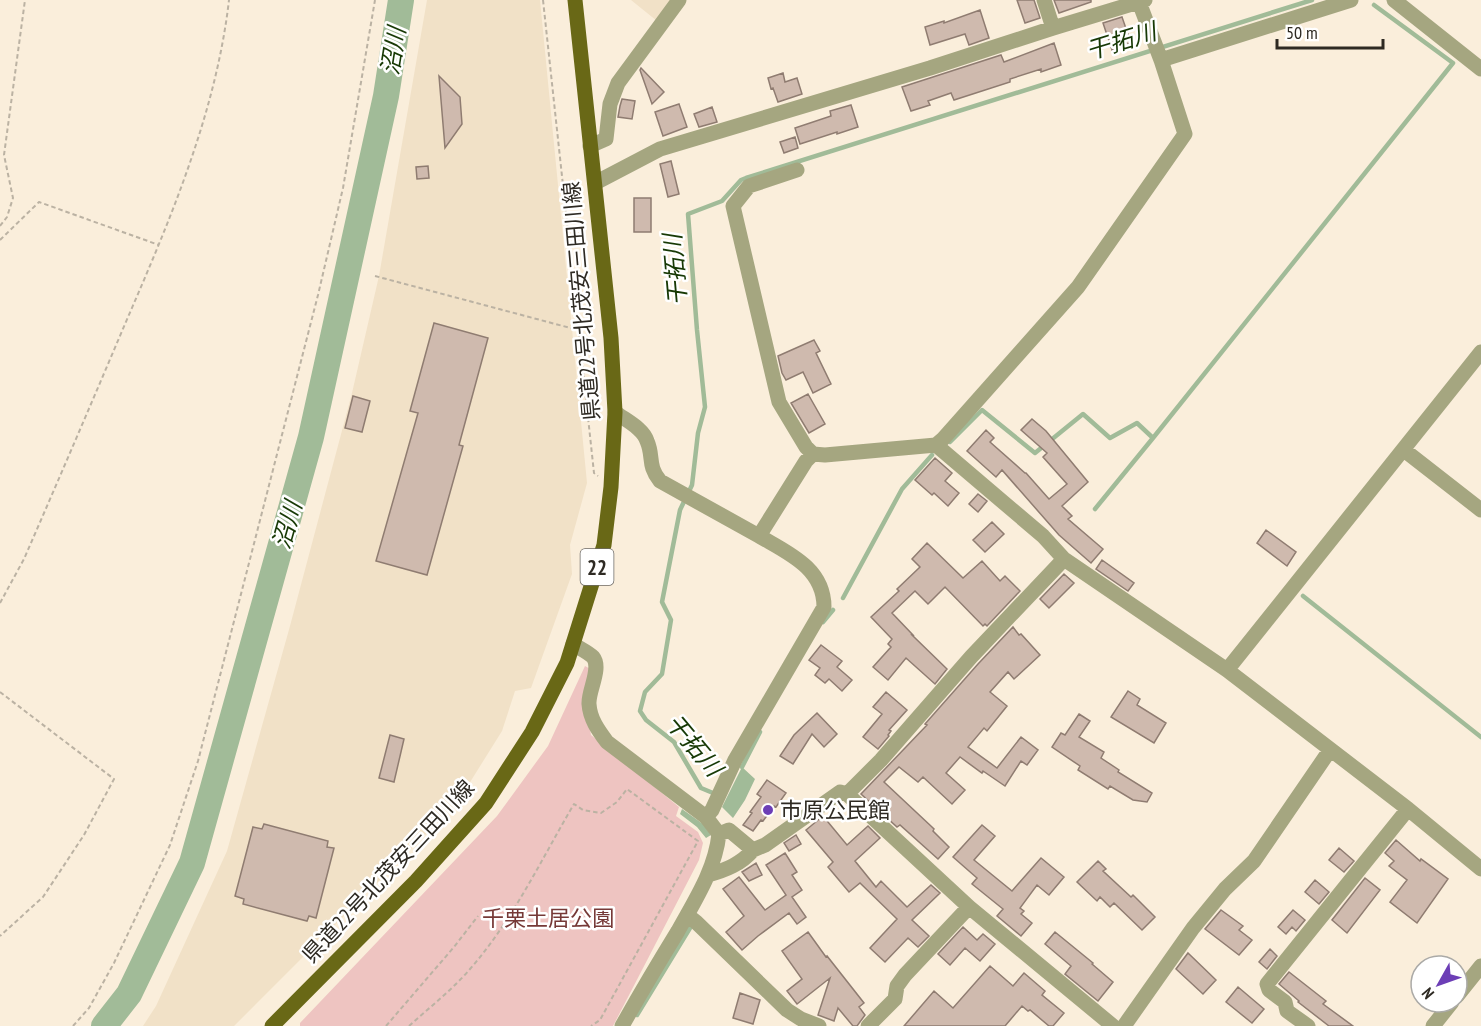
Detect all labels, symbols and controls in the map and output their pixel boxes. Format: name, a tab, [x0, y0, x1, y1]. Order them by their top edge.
scale bar	[1277, 12, 1384, 50]
water label: 干拓川	[1082, 15, 1163, 66]
text: 50 m	[1286, 21, 1318, 44]
water label: 沼川	[374, 22, 413, 77]
street label: 県道22号北茂安三田川線	[557, 180, 605, 422]
water label: 干拓川	[656, 230, 694, 307]
water label: 沼川	[265, 495, 309, 552]
road number: 22	[580, 549, 614, 585]
water label: 干拓川	[659, 707, 731, 785]
street label: 県道22号北茂安三田川線	[296, 774, 480, 968]
place label: 市原公民館	[780, 796, 890, 824]
marker: 市原公民館	[761, 803, 775, 817]
park label: 千栗土居公園	[482, 904, 614, 932]
north arrow	[1409, 954, 1469, 1014]
text: N	[1417, 984, 1438, 1003]

